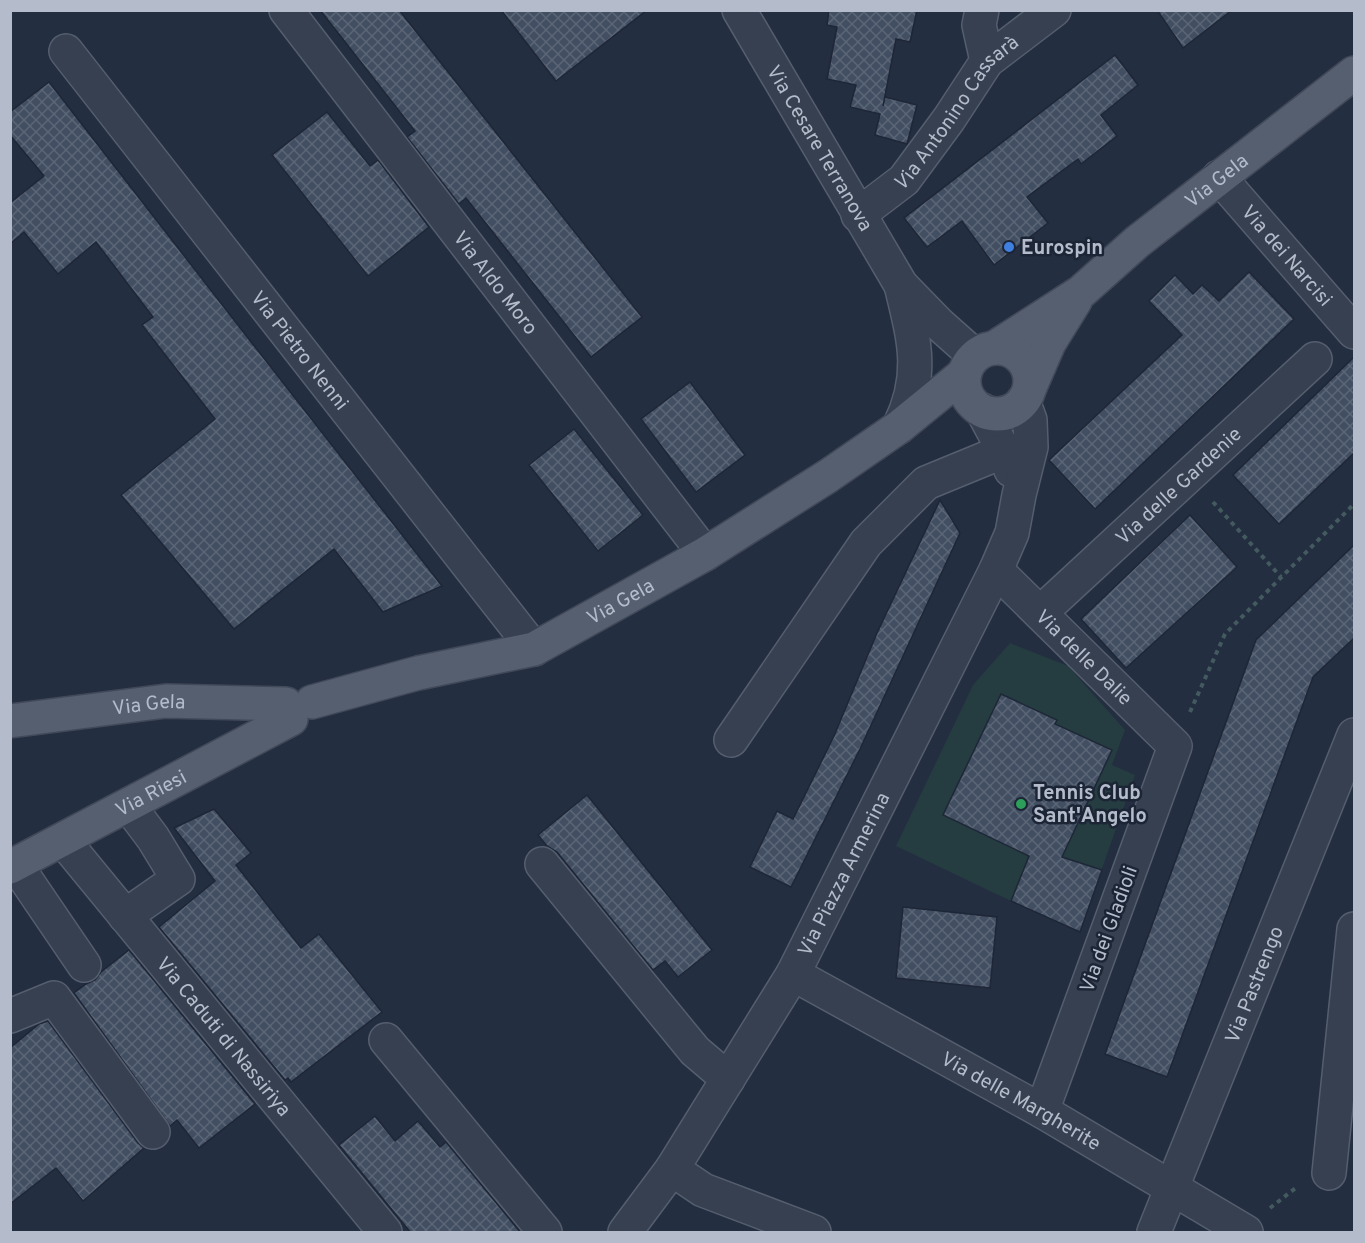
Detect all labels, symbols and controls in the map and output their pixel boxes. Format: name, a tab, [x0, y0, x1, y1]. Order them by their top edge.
street label: Via Antonino Cassarà	[890, 30, 1025, 197]
street label: Via Cesare Terranova	[759, 61, 878, 237]
street label: Via Gela	[1180, 149, 1255, 215]
street label: Via dei Narcisi	[1234, 201, 1337, 313]
street label: Via Aldo Moro	[446, 227, 543, 341]
place label: Eurospin	[1021, 236, 1103, 262]
marker: Eurospin	[1002, 240, 1016, 254]
street label: Via Pietro Nenni	[244, 287, 353, 416]
street label: Via delle Gardenie	[1111, 422, 1248, 552]
street label: Via Gela	[583, 574, 660, 632]
street label: Via delle Dalie	[1029, 605, 1137, 712]
street label: Via Gela	[111, 690, 186, 723]
street label: Via Riesi	[112, 765, 192, 824]
place label: Tennis Club Sant'Angelo	[1033, 781, 1147, 830]
street label: Via Piazza Armerina	[793, 788, 897, 961]
marker: Tennis Club Sant'Angelo	[1014, 797, 1028, 811]
street label: Via dei Gladioli	[1075, 863, 1145, 997]
street label: Via Pastrengo	[1220, 923, 1291, 1048]
street label: Via Caduti di Nassiriya	[149, 952, 296, 1123]
street label: Via delle Margherite	[936, 1047, 1105, 1158]

